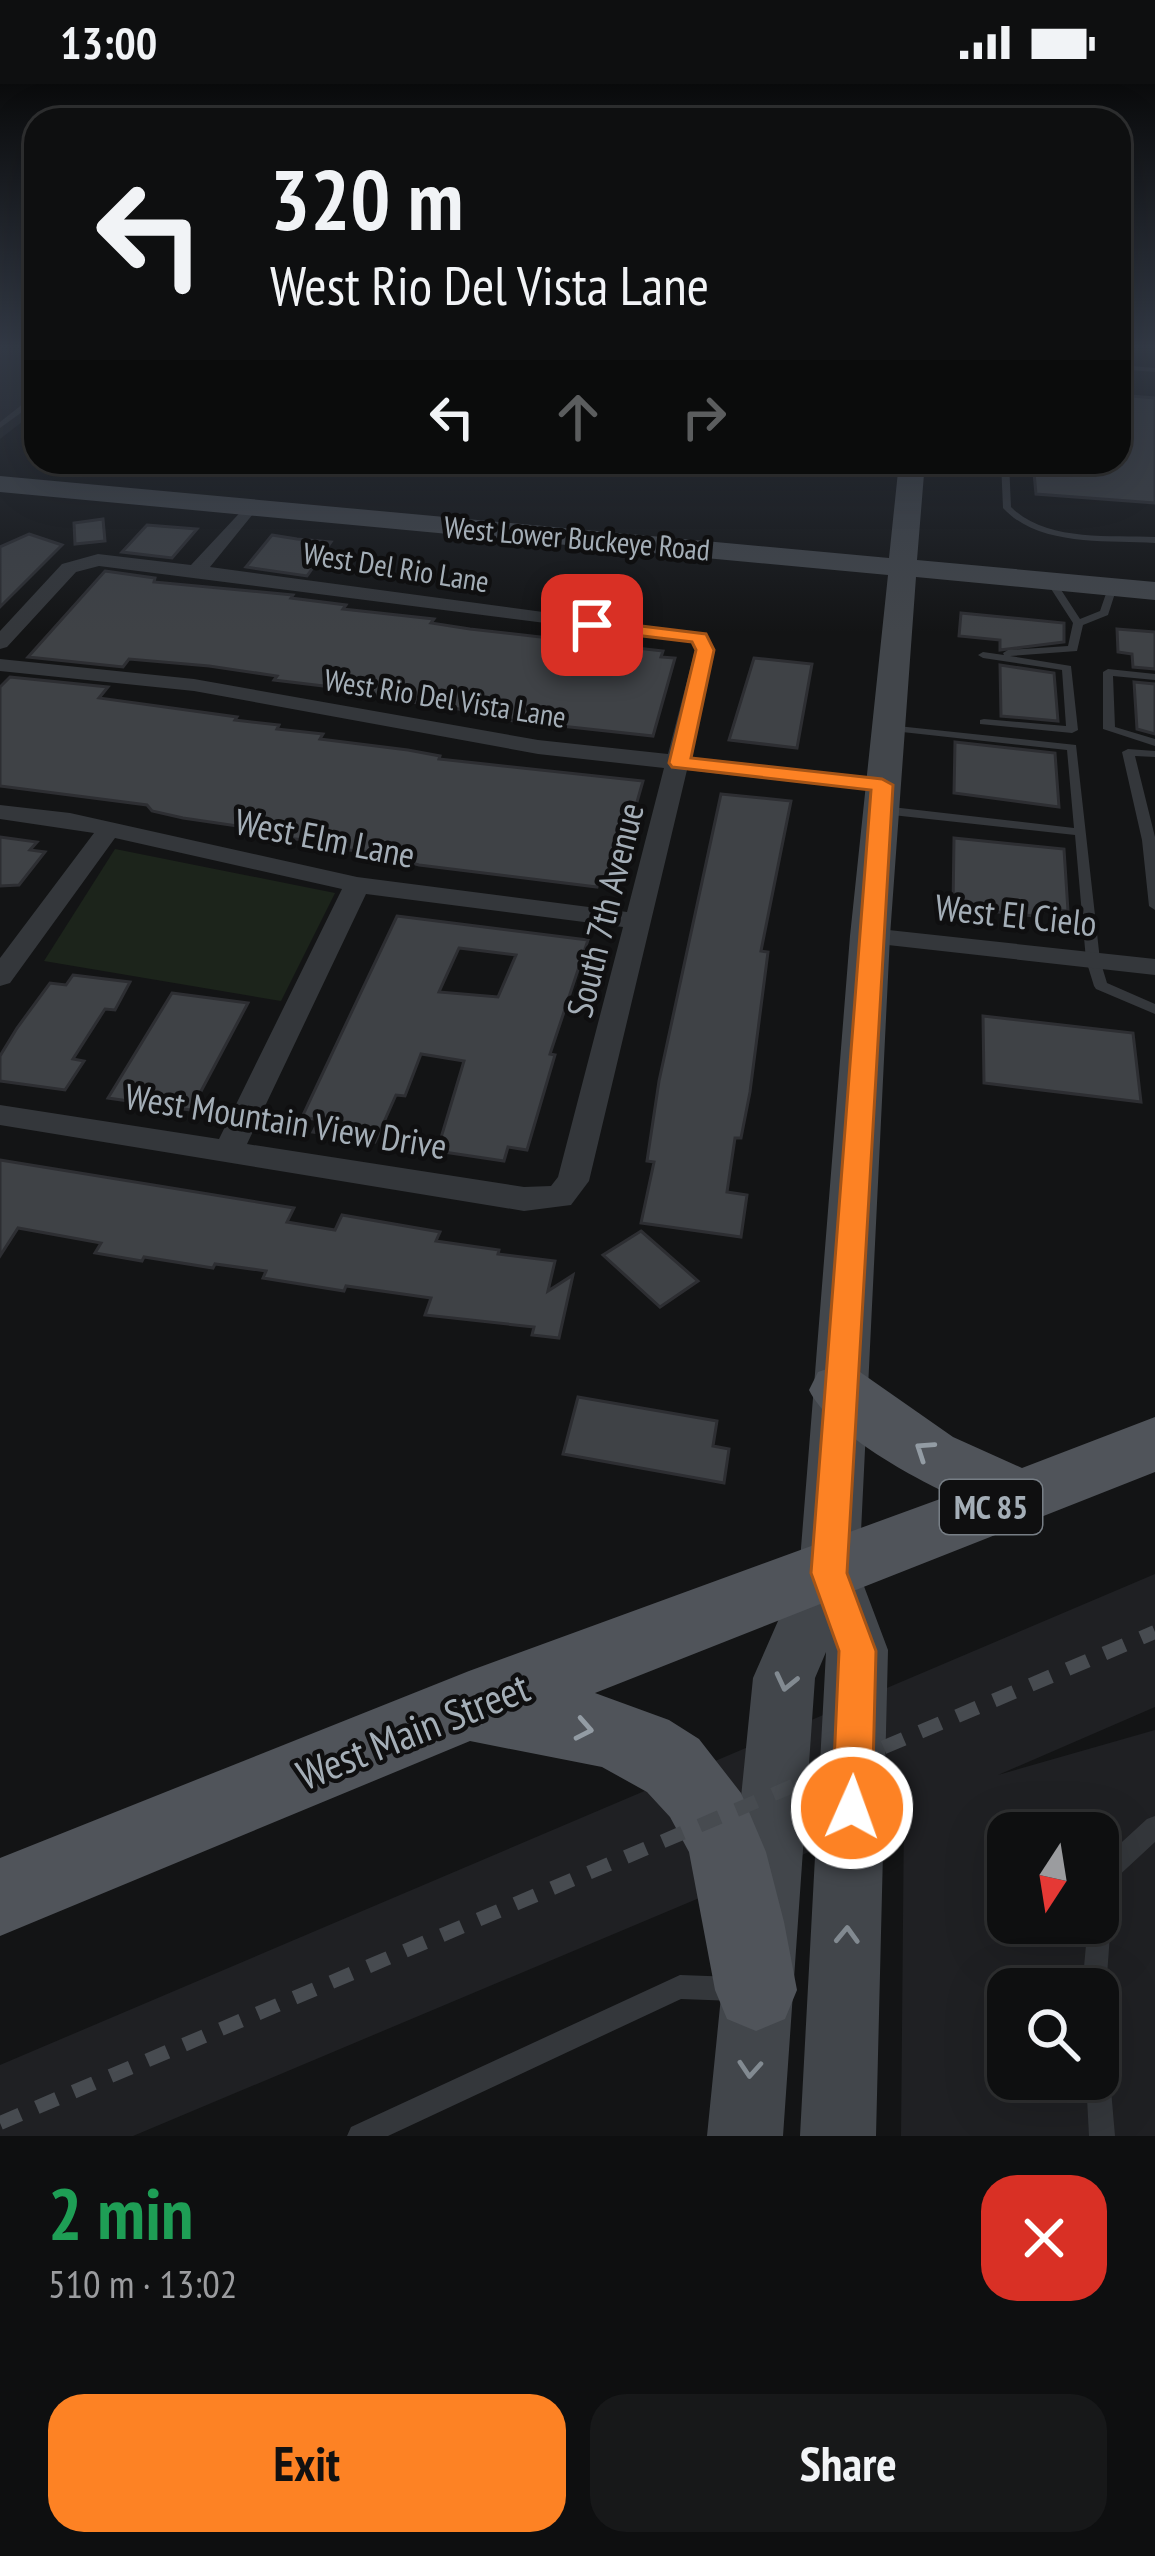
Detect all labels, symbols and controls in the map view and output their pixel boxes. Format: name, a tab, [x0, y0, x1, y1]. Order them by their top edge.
text: 13:00	[60, 13, 157, 71]
text: 320 m	[270, 144, 463, 253]
icon: left	[72, 156, 228, 312]
text: West Rio Del Vista Lane	[270, 250, 709, 320]
icon: left	[419, 384, 485, 450]
icon: ahead	[545, 384, 611, 450]
icon: right	[671, 384, 737, 450]
street label: West Lower Buckeye Road	[443, 506, 712, 569]
street label: West Del Rio Lane	[301, 533, 492, 600]
pin	[541, 574, 643, 676]
icon: arrive	[559, 592, 625, 658]
street label: West Rio Del Vista Lane	[322, 659, 569, 736]
street label: West Elm Lane	[231, 797, 419, 878]
street label: South 7th Avenue	[555, 798, 654, 1022]
street label: West El Cielo	[933, 883, 1099, 946]
street label: West Mountain View Drive	[122, 1072, 450, 1169]
one-way arrow	[915, 1442, 937, 1464]
road number: MC 85	[940, 1480, 1042, 1534]
street label: West Main Street	[289, 1659, 537, 1802]
one-way arrow	[775, 1671, 800, 1691]
one-way arrow	[574, 1715, 594, 1741]
position arrow	[789, 1745, 915, 1871]
north arrow	[987, 1812, 1119, 1944]
map controls	[987, 1812, 1119, 2100]
one-way arrow	[833, 1925, 859, 1944]
button: search	[987, 1968, 1119, 2100]
one-way arrow	[737, 2060, 763, 2079]
text: 2 min	[48, 2166, 193, 2259]
button: close	[981, 2175, 1107, 2301]
text: 510 m · 13:02	[48, 2258, 237, 2309]
button: Exit	[48, 2394, 566, 2532]
button: Share	[590, 2394, 1107, 2532]

